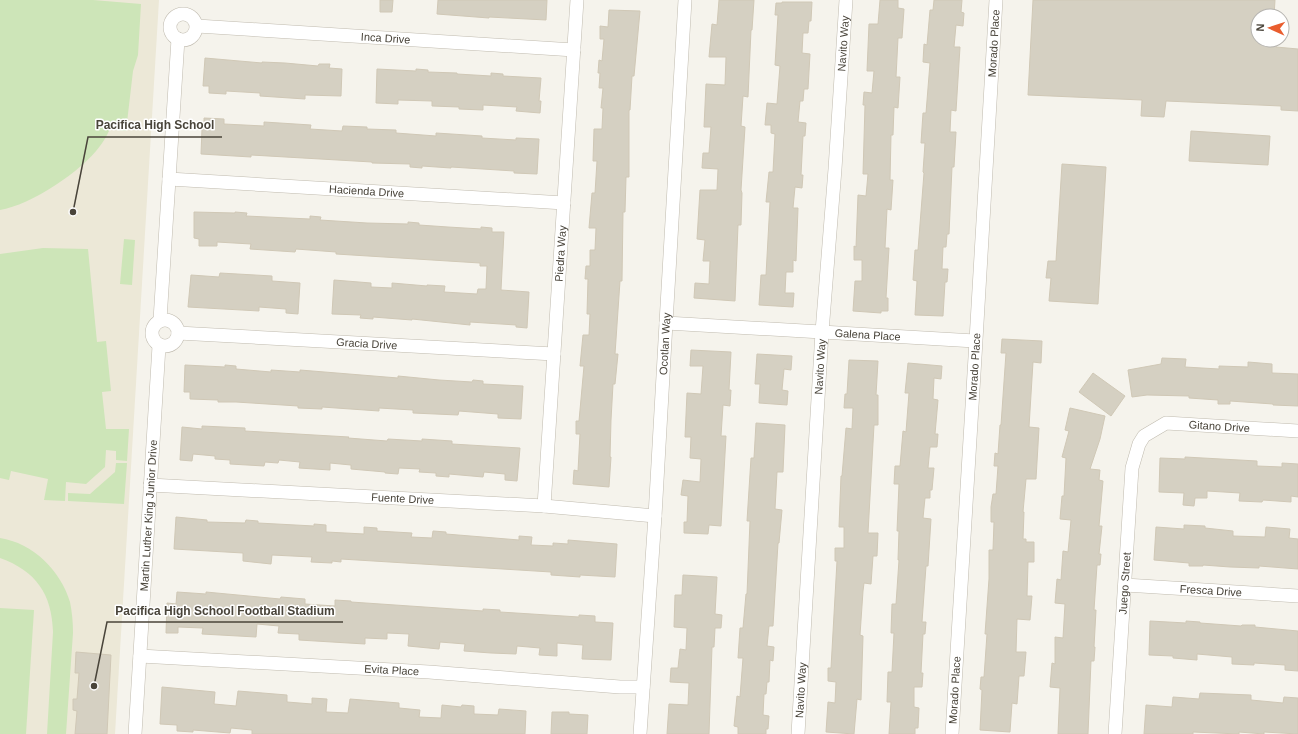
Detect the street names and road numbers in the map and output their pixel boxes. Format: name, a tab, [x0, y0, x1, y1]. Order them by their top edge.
street label: Morado Place	[986, 9, 1001, 78]
street label: Navito Way	[835, 15, 851, 72]
street label: Inca Drive	[360, 30, 411, 46]
street label: Hacienda Drive	[329, 183, 405, 199]
street label: Piedra Way	[553, 224, 568, 282]
street label: Ocotlan Way	[657, 312, 673, 375]
street label: Galena Place	[834, 327, 901, 343]
street label: Morado Place	[966, 332, 982, 401]
street label: Gracia Drive	[336, 336, 398, 351]
street label: Navito Way	[812, 338, 828, 395]
street label: Gitano Drive	[1188, 418, 1250, 434]
street label: Martin Luther King Junior Drive	[138, 439, 159, 592]
street label: Fuente Drive	[371, 491, 434, 506]
street label: Juego Street	[1117, 552, 1133, 615]
street label: Fresca Drive	[1179, 582, 1242, 598]
street label: Morado Place	[947, 656, 963, 724]
street label: Navito Way	[793, 661, 808, 718]
street label: Evita Place	[364, 662, 419, 677]

